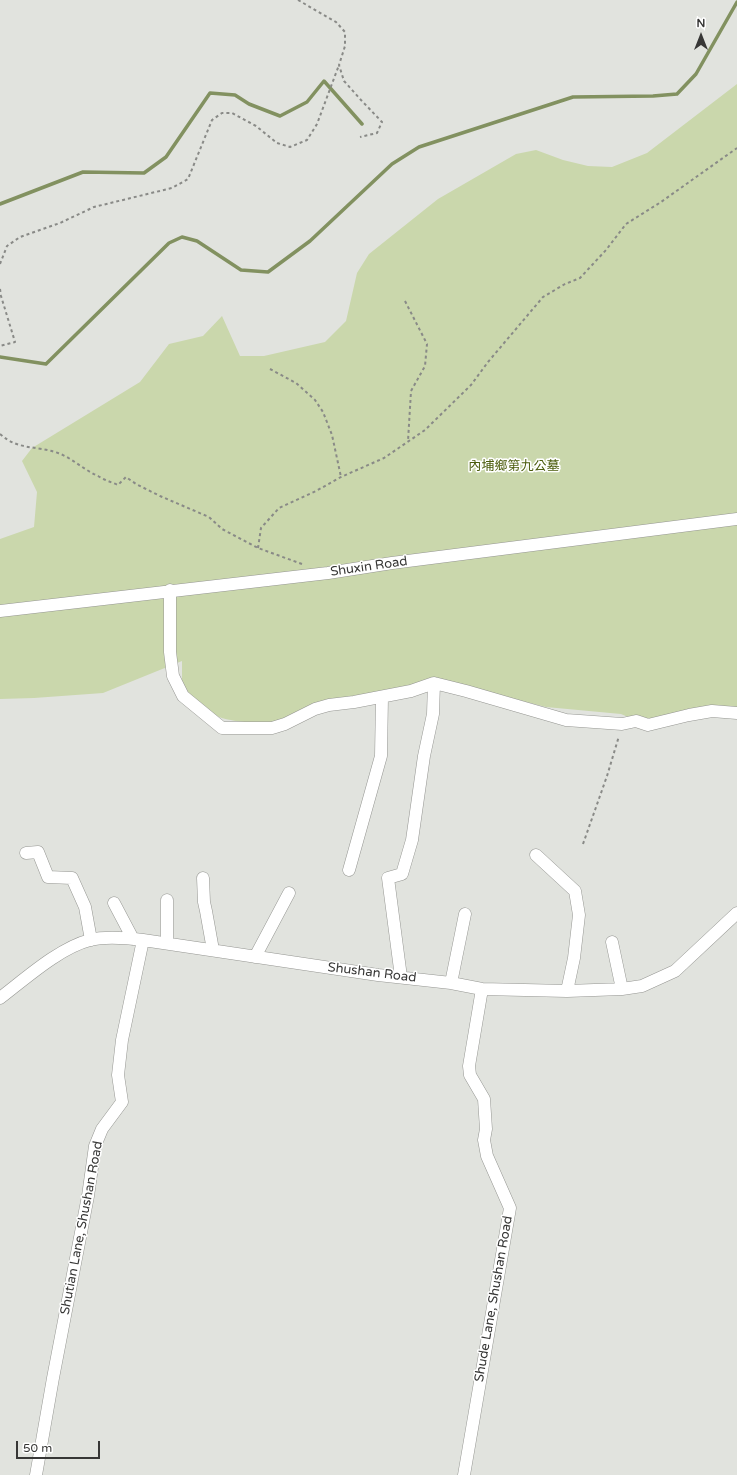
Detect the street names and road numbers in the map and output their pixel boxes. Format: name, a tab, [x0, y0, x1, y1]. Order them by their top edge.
street label: Shuxin Road	[329, 554, 409, 580]
street label: Shushan Road	[327, 960, 417, 986]
street label: Shutian Lane, Shushan Road	[58, 1140, 106, 1316]
street label: Shude Lane, Shushan Road	[472, 1215, 516, 1383]

